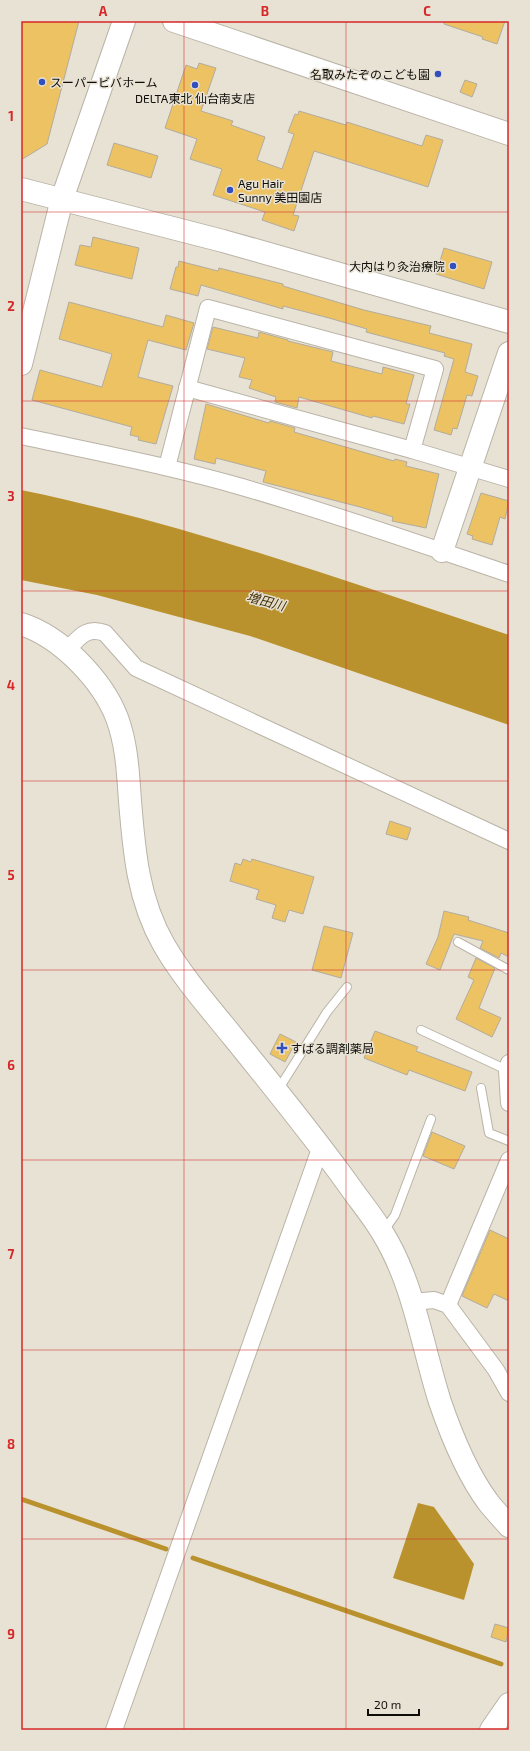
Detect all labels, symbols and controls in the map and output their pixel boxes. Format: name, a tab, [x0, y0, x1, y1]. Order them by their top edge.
text: A	[99, 3, 108, 19]
text: B	[261, 3, 269, 19]
text: C	[423, 3, 431, 19]
place label: 名取みたぞのこども園	[310, 67, 430, 81]
marker: 名取みたぞのこども園	[433, 69, 443, 79]
place label: スーパービバホーム	[50, 75, 158, 89]
marker: スーパービバホーム	[37, 77, 47, 87]
marker: DELTA東北 仙台南支店	[190, 80, 200, 90]
place label: DELTA東北 仙台南支店	[135, 91, 255, 105]
text: 1	[8, 108, 14, 124]
place label: Agu Hair Sunny 美田園店	[238, 176, 322, 204]
marker: Agu Hair Sunny 美田園店	[225, 185, 235, 195]
place label: 大内はり灸治療院	[349, 259, 445, 273]
marker: 大内はり灸治療院	[448, 261, 458, 271]
text: 2	[7, 298, 15, 314]
text: 3	[7, 488, 15, 504]
water label: 増田川	[245, 588, 289, 614]
text: 4	[7, 677, 15, 693]
text: 5	[7, 867, 15, 883]
place label: すばる調剤薬局	[290, 1041, 374, 1055]
marker: すばる調剤薬局	[277, 1043, 287, 1053]
text: 6	[7, 1057, 15, 1073]
text: 7	[8, 1246, 15, 1262]
text: 8	[7, 1436, 15, 1452]
text: 9	[7, 1626, 15, 1642]
scale bar	[368, 1691, 419, 1717]
text: 20 m	[374, 1697, 401, 1711]

